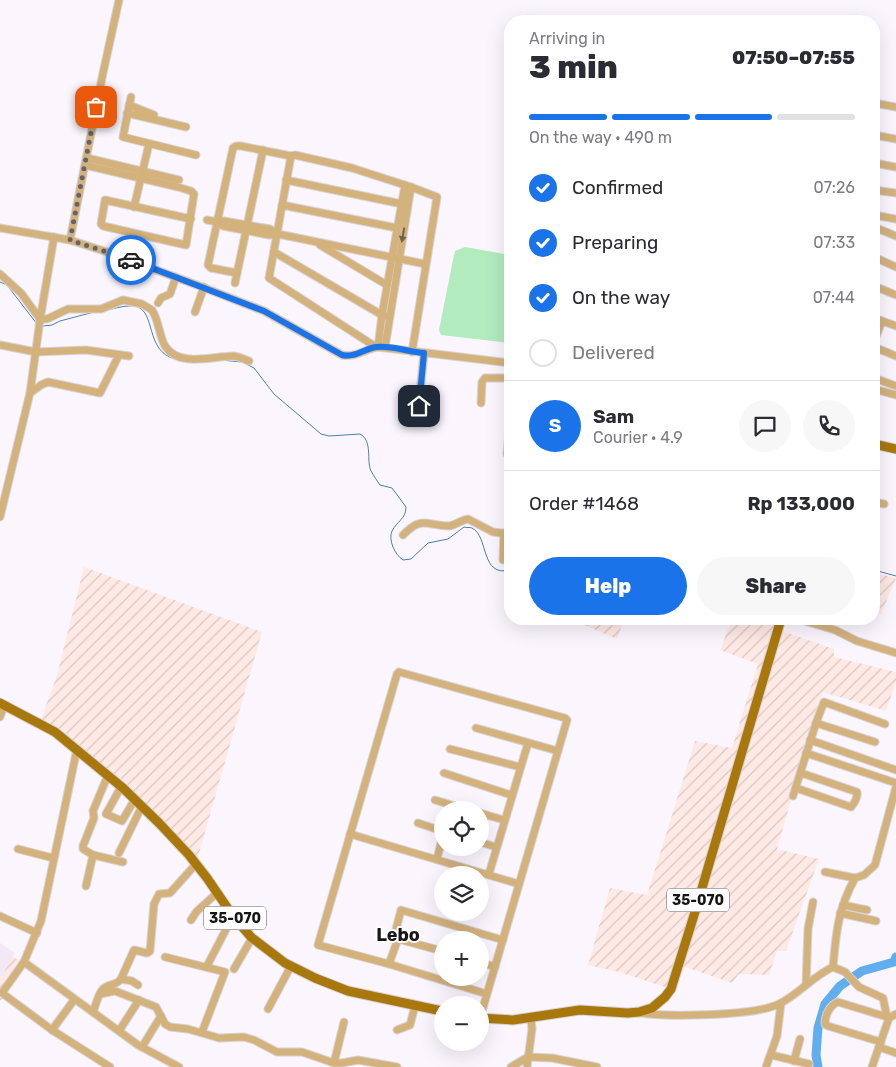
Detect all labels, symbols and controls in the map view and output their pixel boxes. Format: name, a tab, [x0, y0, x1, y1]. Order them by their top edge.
text: Arriving in	[529, 29, 605, 48]
text: 07:50–07:55	[732, 46, 855, 69]
text: 3 min	[529, 48, 618, 86]
pin	[75, 86, 117, 128]
icon: bag	[82, 93, 110, 121]
text: On the way · 490 m	[529, 128, 672, 147]
icon: check	[529, 174, 557, 202]
text: Confirmed	[572, 176, 663, 199]
text: 07:26	[813, 178, 855, 197]
one-way arrow	[399, 227, 407, 243]
icon: check	[529, 229, 557, 257]
text: Preparing	[572, 231, 658, 254]
text: 07:33	[813, 233, 855, 252]
courier	[106, 235, 156, 285]
icon: car	[117, 246, 145, 274]
icon: check	[529, 284, 557, 312]
text: On the way	[572, 286, 670, 309]
text: 07:44	[813, 288, 855, 307]
text: Delivered	[572, 341, 655, 364]
pin	[398, 385, 440, 427]
icon: home	[405, 392, 433, 420]
button: chat	[739, 400, 791, 452]
button: phone	[803, 400, 855, 452]
text: Sam	[593, 405, 634, 428]
text: S	[549, 414, 561, 437]
text: Courier · 4.9	[593, 428, 683, 447]
text: Order #1468	[529, 492, 639, 515]
text: Rp 133,000	[747, 492, 855, 515]
button: Help	[529, 557, 687, 615]
button: Share	[697, 557, 855, 615]
map controls	[434, 801, 489, 1051]
button: locate	[434, 801, 489, 856]
button: layers	[434, 866, 489, 921]
road number: 35-070	[667, 888, 729, 912]
road number: 35-070	[204, 906, 266, 930]
district label: Lebo	[376, 924, 420, 946]
button: +	[434, 931, 489, 986]
button: −	[434, 996, 489, 1051]

